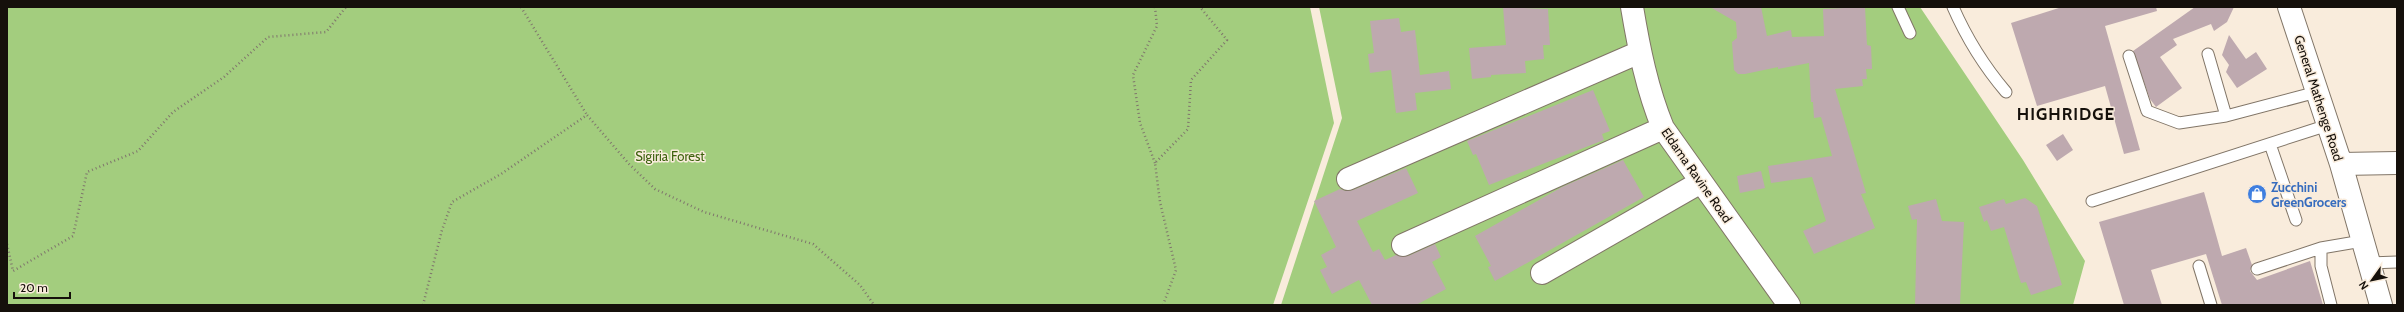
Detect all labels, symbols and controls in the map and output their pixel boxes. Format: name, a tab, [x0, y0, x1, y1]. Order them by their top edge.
street label: General Mathenge Road	[2291, 33, 2347, 163]
district label: HIGHRIDGE	[2017, 104, 2115, 124]
street label: Eldama Ravine Road	[1658, 124, 1736, 226]
park label: Sigiria Forest	[635, 148, 705, 164]
place label: Zucchini GreenGrocers	[2271, 179, 2347, 210]
shop icon: Zucchini GreenGrocers	[2246, 183, 2268, 205]
north arrow	[2352, 260, 2392, 300]
scale bar	[14, 274, 70, 300]
text: N	[2356, 278, 2372, 293]
text: 20 m	[20, 280, 48, 295]

